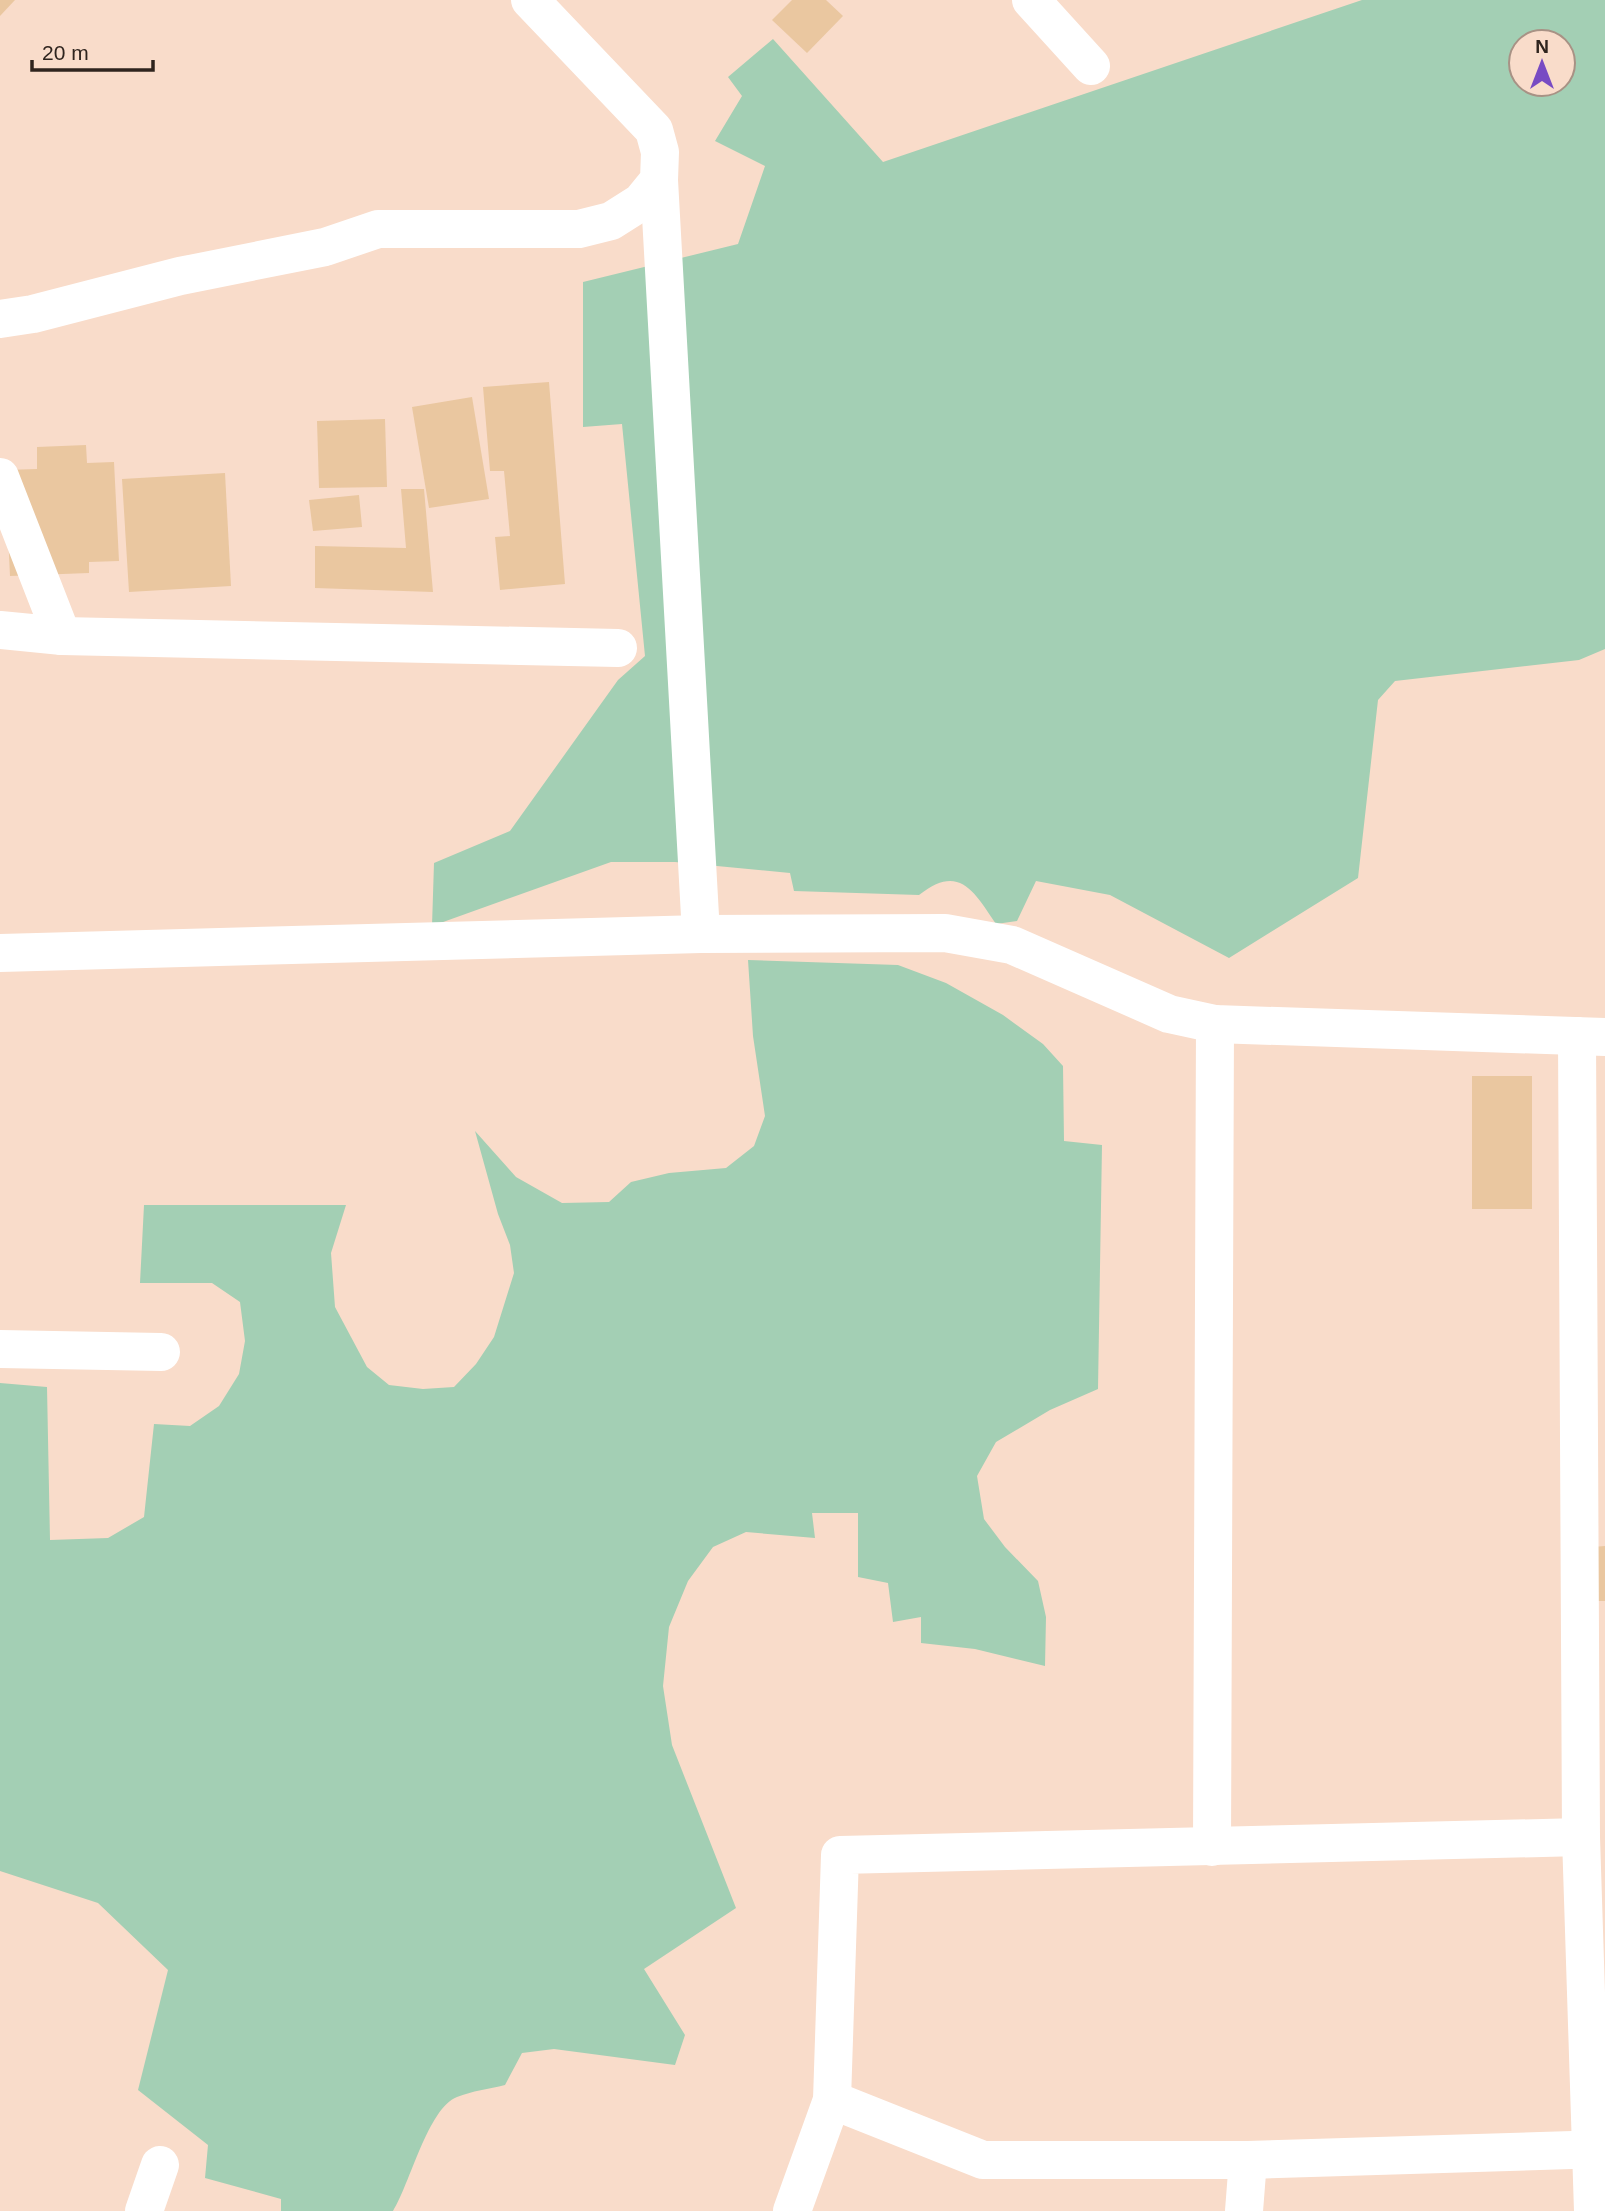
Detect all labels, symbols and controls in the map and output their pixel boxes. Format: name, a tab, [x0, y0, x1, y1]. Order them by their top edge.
scale bar	[32, 28, 152, 72]
north arrow	[1507, 28, 1577, 98]
text: N	[1535, 36, 1549, 57]
text: 20 m	[42, 41, 89, 64]

